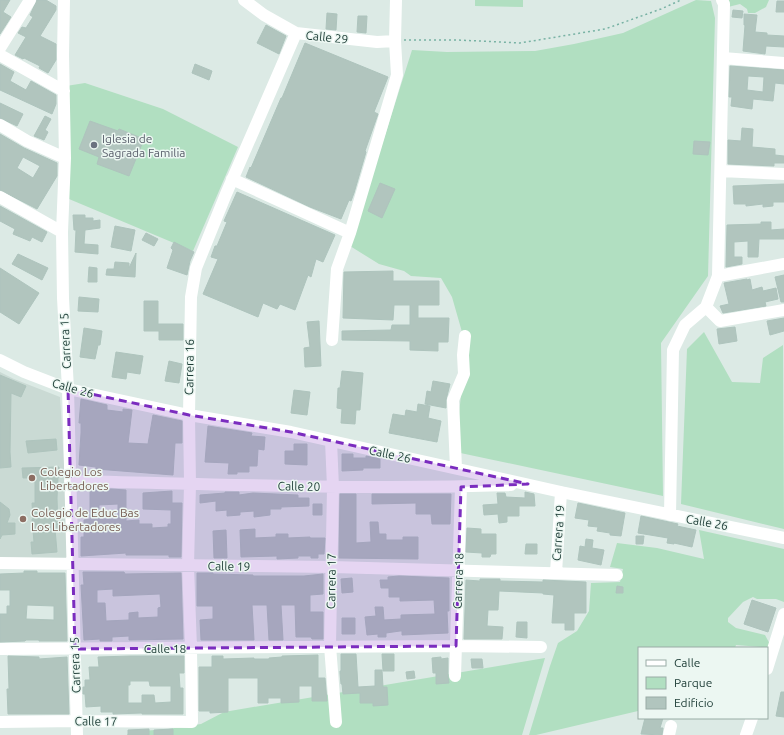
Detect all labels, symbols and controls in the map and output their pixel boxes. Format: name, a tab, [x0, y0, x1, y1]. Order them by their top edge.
street label: Calle 29	[305, 28, 349, 46]
place label: Iglesia de Sagrada Familia	[102, 132, 186, 159]
marker: Iglesia de Sagrada Familia	[89, 140, 99, 150]
street label: Carrera 15	[57, 313, 73, 369]
street label: Carrera 16	[182, 339, 196, 395]
street label: Calle 26	[51, 376, 96, 400]
street label: Calle 26	[368, 443, 412, 465]
place label: Colegio Los Libertadores	[40, 465, 109, 492]
marker: Colegio Los Libertadores	[27, 473, 37, 483]
street label: Calle 20	[278, 479, 321, 493]
street label: Carrera 19	[550, 504, 566, 562]
place label: Colegio de Educ Bas Los Libertadores	[31, 506, 139, 533]
street label: Calle 26	[685, 512, 729, 532]
marker: Colegio de Educ Bas Los Libertadores	[18, 514, 28, 524]
street label: Carrera 18	[451, 552, 465, 609]
street label: Carrera 17	[324, 553, 338, 609]
street label: Calle 19	[208, 559, 250, 573]
street label: Carrera 15	[68, 637, 82, 693]
street label: Calle 18	[144, 642, 187, 655]
legend	[638, 647, 768, 719]
text: Calle	[674, 656, 700, 669]
text: Parque	[674, 676, 712, 689]
text: Edificio	[674, 696, 714, 709]
street label: Calle 17	[75, 714, 117, 728]

